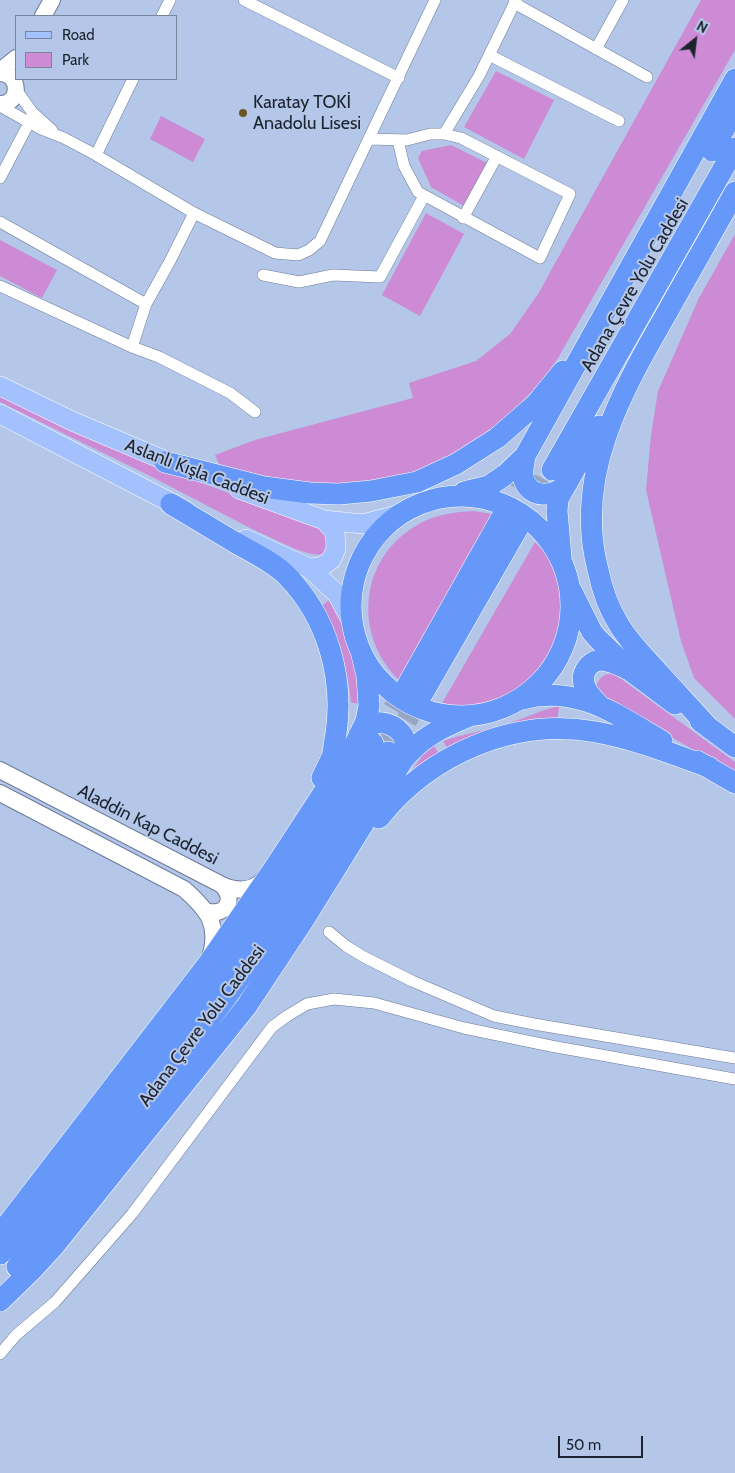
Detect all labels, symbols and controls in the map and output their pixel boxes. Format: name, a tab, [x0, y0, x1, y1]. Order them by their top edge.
legend	[15, 15, 178, 80]
north arrow	[670, 15, 720, 65]
text: N	[694, 17, 711, 37]
text: Road	[62, 26, 95, 44]
text: Park	[62, 51, 89, 69]
place label: Karatay TOKİ Anadolu Lisesi	[253, 92, 361, 134]
marker: Karatay TOKİ Anadolu Lisesi	[237, 107, 249, 119]
street label: Adana Çevre Yolu Caddesi	[577, 195, 693, 375]
street label: Aslanlı Kışla Caddesi	[122, 435, 272, 509]
street label: Aladdin Kap Caddesi	[74, 780, 222, 870]
street label: Adana Çevre Yolu Caddesi	[134, 941, 270, 1111]
scale bar	[560, 1426, 645, 1458]
text: 50 m	[566, 1436, 601, 1454]

